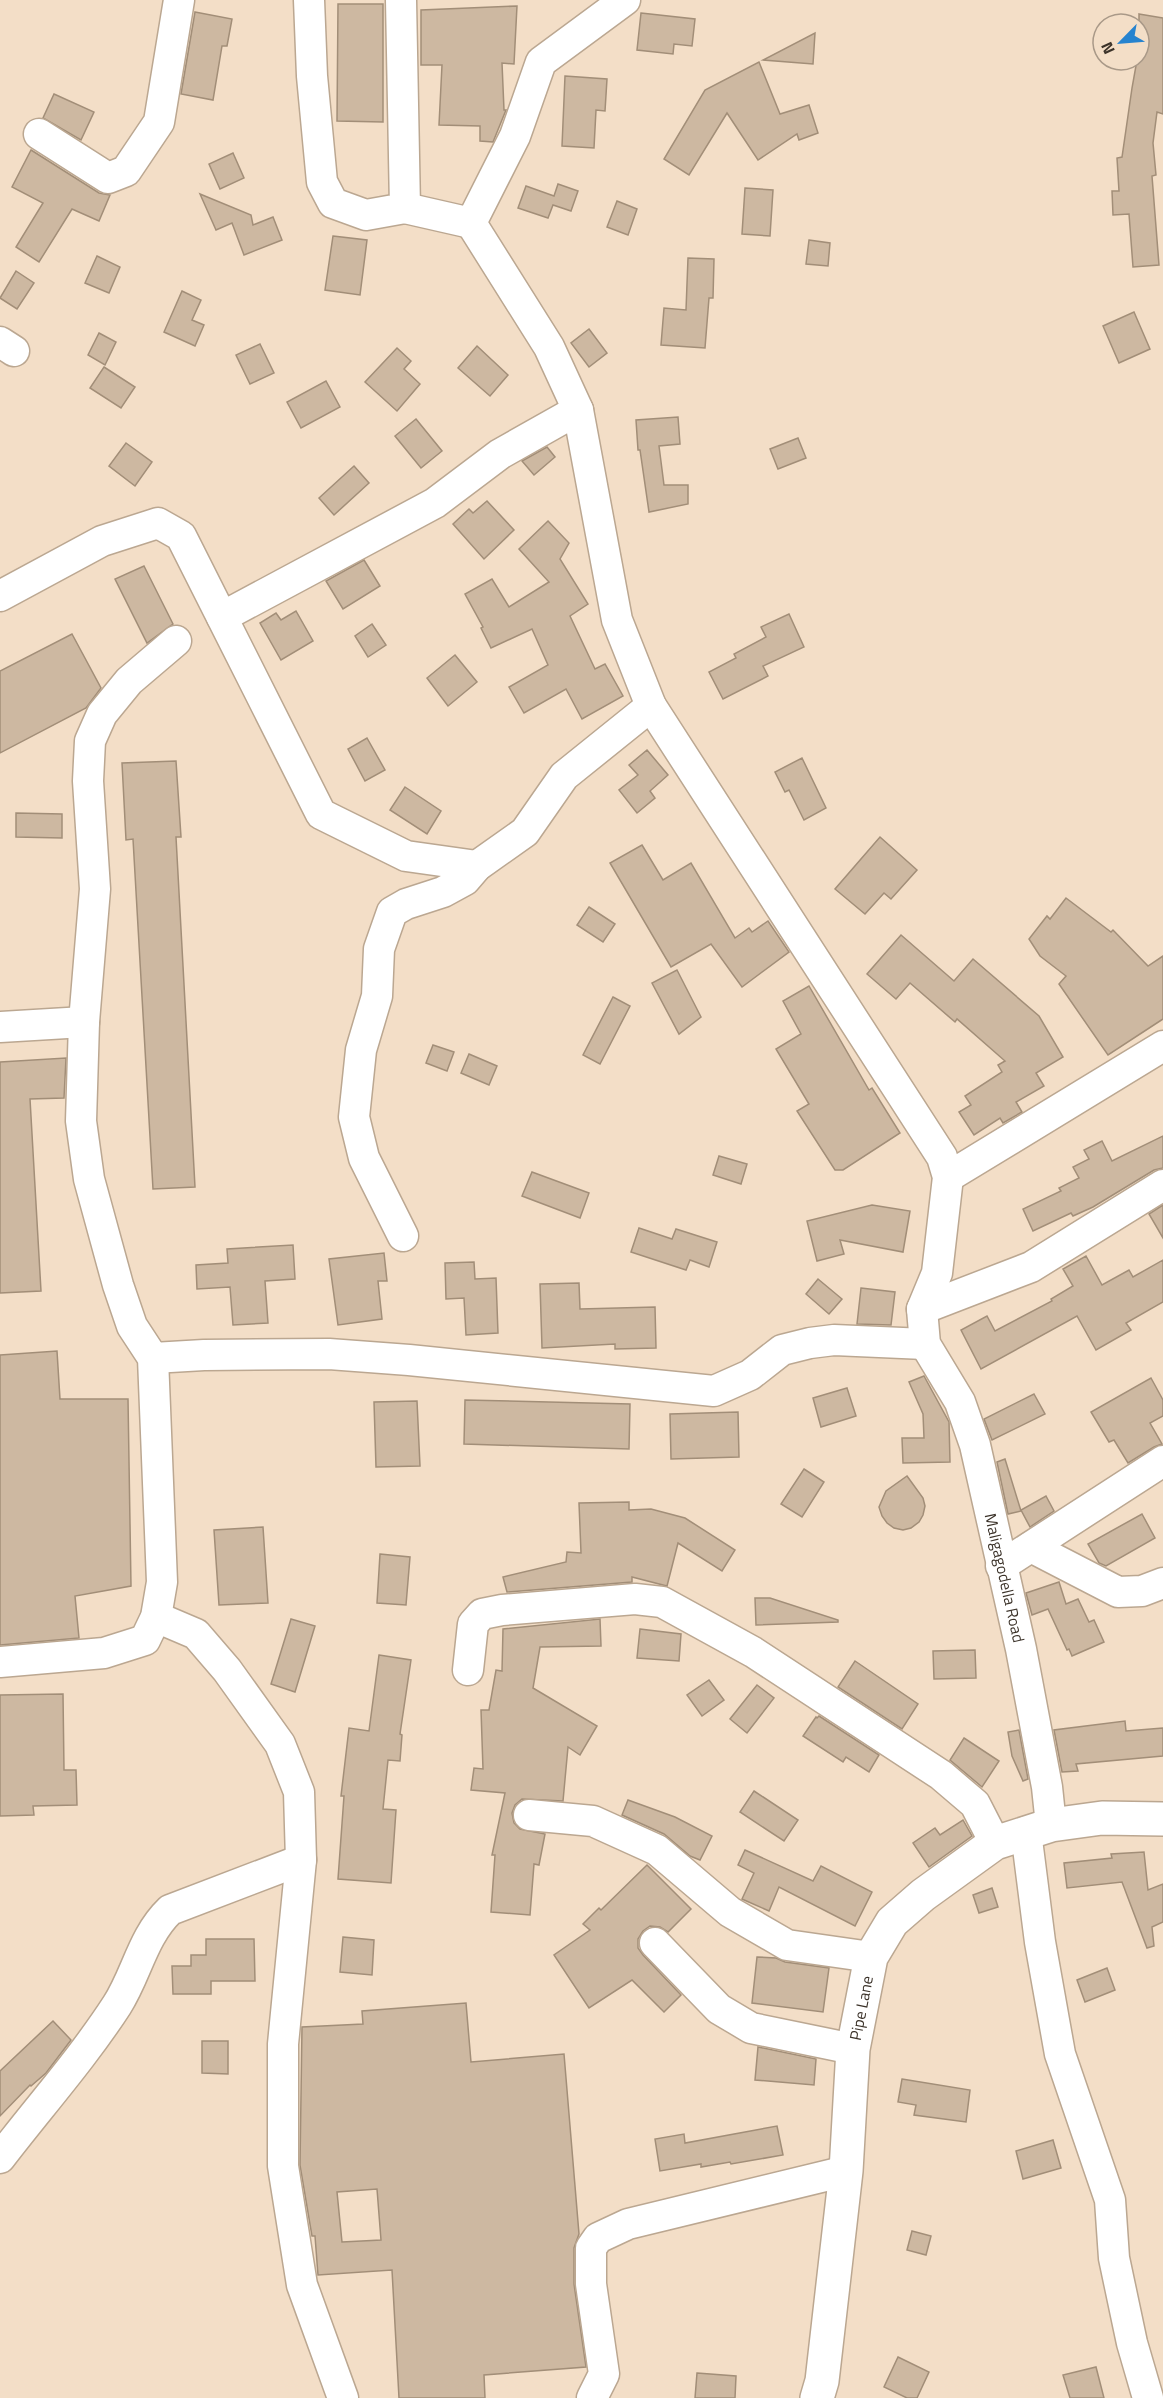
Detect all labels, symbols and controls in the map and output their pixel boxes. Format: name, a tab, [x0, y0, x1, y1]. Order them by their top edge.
north arrow	[1091, 12, 1151, 72]
text: N	[1094, 38, 1121, 58]
street label: Maligagodella Road	[979, 1511, 1031, 1645]
street label: Pipe Lane	[843, 1974, 879, 2042]

